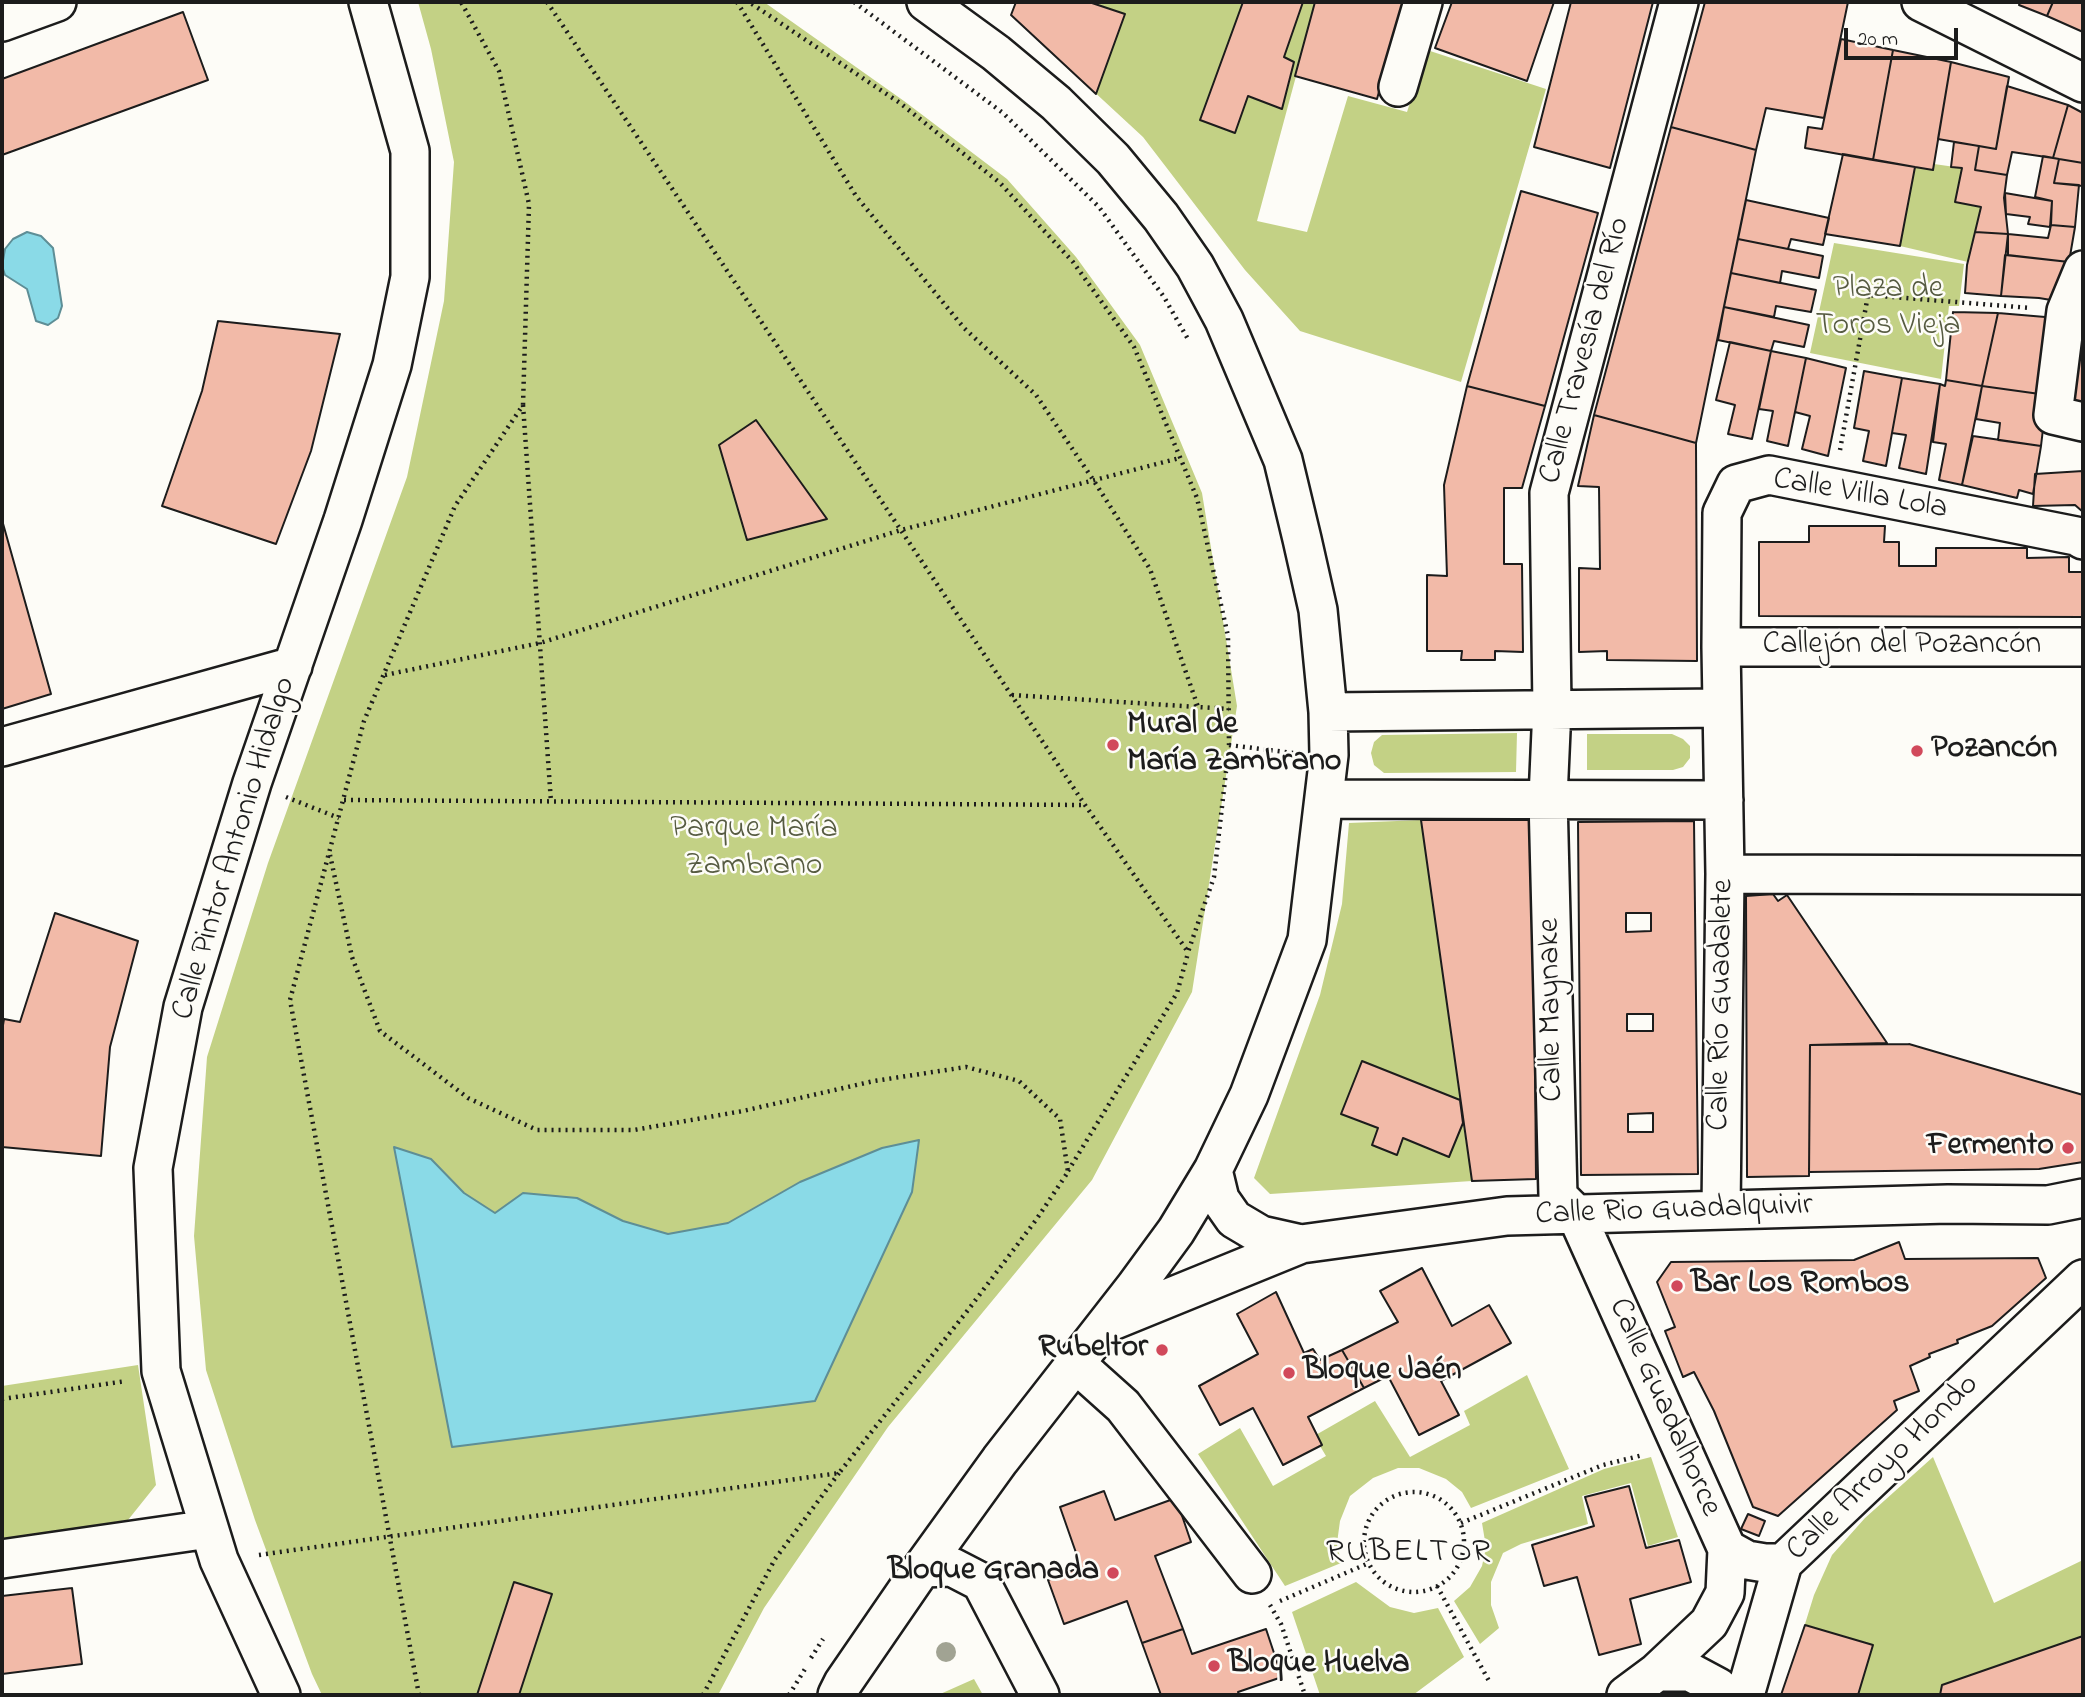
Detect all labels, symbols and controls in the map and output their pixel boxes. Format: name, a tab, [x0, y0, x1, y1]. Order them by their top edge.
scale bar	[1847, 14, 1961, 58]
text: 20 m	[1857, 25, 1898, 55]
street label: Calle Travesía del Río	[1533, 214, 1641, 488]
park label: Plaza de Toros Vieja	[1816, 272, 1960, 347]
street label: Calle Villa Lola	[1770, 462, 1950, 530]
street label: Callejón del Pozancón	[1763, 628, 2041, 666]
street label: Calle Pintor Antonio Hidalgo	[166, 673, 306, 1025]
place label: Mural de María Zambrano	[1127, 708, 1341, 783]
place label: Pozancón	[1931, 732, 2057, 770]
marker: Mural de María Zambrano	[1105, 737, 1121, 753]
marker: Pozancón	[1909, 743, 1925, 759]
park label: Parque María Zambrano	[670, 812, 838, 887]
street label: Calle Río Guadalete	[1702, 879, 1744, 1131]
street label: Calle Maynake	[1532, 918, 1574, 1102]
place label: Fermento	[1927, 1129, 2054, 1167]
marker: Fermento	[2060, 1140, 2076, 1156]
street label: Calle Rio Guadalquivir	[1535, 1188, 1813, 1236]
place label: Bar Los Rombos	[1691, 1267, 1909, 1305]
marker: Bar Los Rombos	[1669, 1278, 1685, 1294]
street label: Calle Guadalhorce	[1598, 1293, 1728, 1523]
place label: Rubeltor	[1038, 1331, 1148, 1369]
marker: Rubeltor	[1154, 1342, 1170, 1358]
place label: Bloque Jaén	[1303, 1354, 1461, 1392]
marker: Bloque Jaén	[1281, 1365, 1297, 1381]
street label: Calle Arroyo Hondo	[1780, 1367, 1988, 1571]
district label: RUBELTOR	[1327, 1535, 1491, 1575]
place label: Bloque Granada	[888, 1554, 1099, 1592]
marker: Bloque Granada	[1105, 1565, 1121, 1581]
place label: Bloque Huelva	[1228, 1647, 1410, 1685]
marker: Bloque Huelva	[1206, 1658, 1222, 1674]

